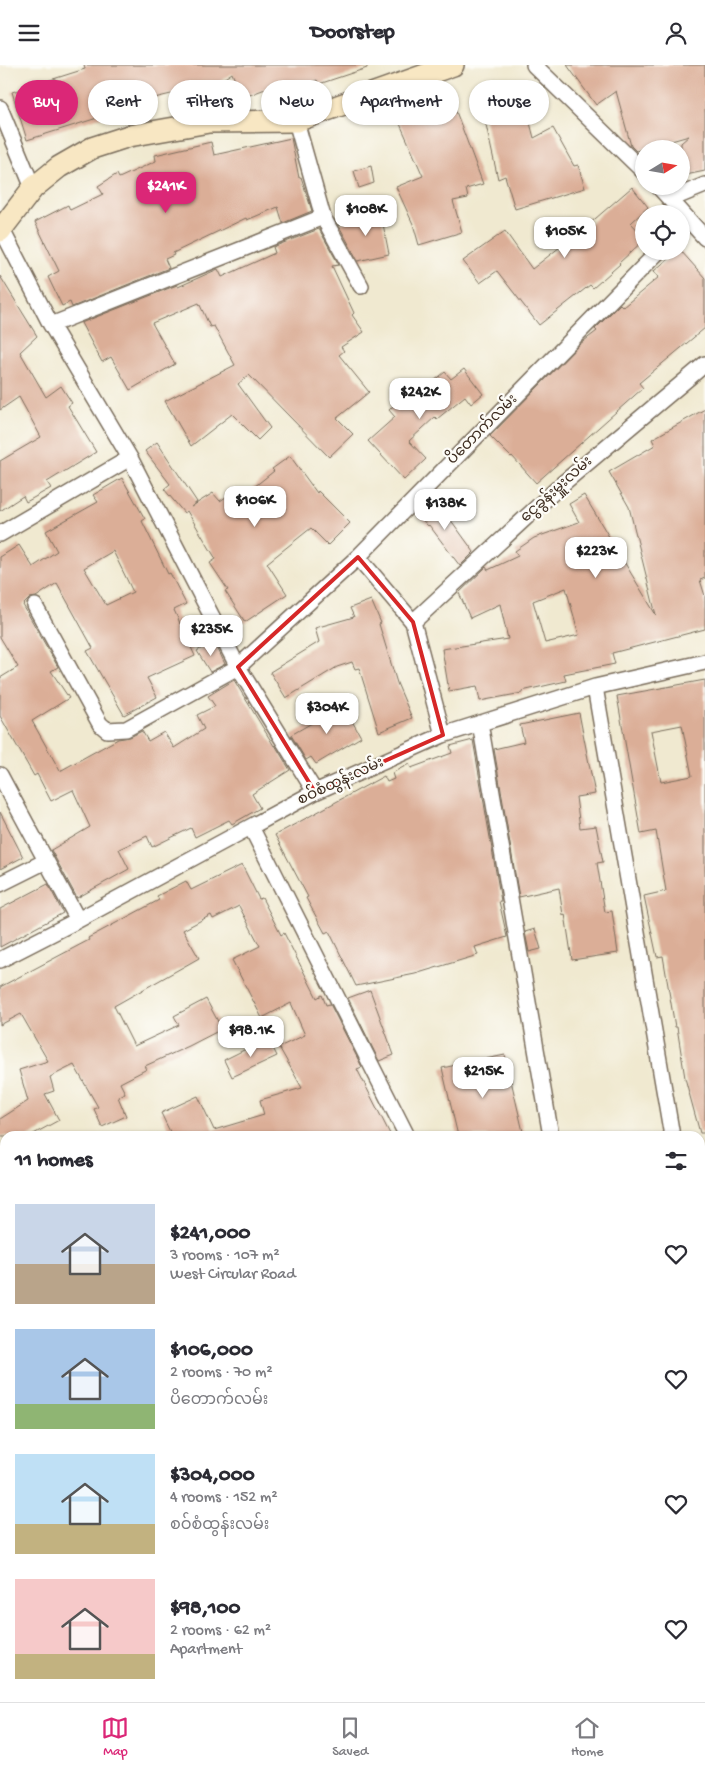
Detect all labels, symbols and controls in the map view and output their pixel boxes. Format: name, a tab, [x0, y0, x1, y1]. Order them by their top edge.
icon: menu	[15, 19, 43, 47]
icon: person	[662, 19, 690, 47]
text: Doorstep	[310, 20, 395, 46]
chip: Buy	[15, 80, 78, 125]
chip: Rent	[88, 80, 158, 125]
chip: Filters	[168, 80, 251, 125]
chip: New	[261, 80, 332, 125]
chip: Apartment	[342, 80, 459, 125]
chip: House	[469, 80, 549, 125]
north arrow	[635, 140, 690, 195]
map controls	[635, 140, 690, 260]
pin: $241K	[131, 171, 201, 214]
text: $241K	[147, 178, 185, 197]
pin: $108K	[331, 195, 401, 237]
text: $108K	[346, 201, 386, 220]
button: locate	[635, 205, 690, 260]
pin: $105K	[530, 217, 600, 259]
text: $105K	[545, 223, 585, 242]
pin: $242K	[385, 377, 455, 420]
text: $242K	[400, 384, 440, 403]
street label: ပိတောက်လမ်း	[442, 389, 522, 469]
street label: ငွေခွန်းမှူးလမ်း	[515, 451, 597, 528]
pin: $106K	[220, 485, 290, 528]
pin: $138K	[410, 489, 480, 531]
text: $106K	[235, 492, 275, 511]
text: $138K	[425, 495, 465, 514]
pin: $223K	[561, 537, 631, 579]
text: $223K	[576, 543, 616, 562]
pin: $235K	[176, 615, 246, 657]
text: $235K	[191, 621, 231, 640]
pin: $304K	[292, 693, 362, 735]
text: $304K	[307, 699, 347, 718]
street label: စဝ်စံထွန်းလမ်း	[294, 751, 387, 811]
pin: $98.1K	[210, 1015, 292, 1058]
text: $98.1K	[229, 1022, 273, 1041]
pin: $215K	[448, 1057, 518, 1099]
text: $215K	[464, 1063, 502, 1082]
icon: filters	[662, 1147, 690, 1175]
text: 11 homes	[15, 1149, 93, 1174]
text: $241,000	[170, 1222, 251, 1247]
icon: home	[55, 1224, 115, 1284]
icon: heart	[662, 1240, 690, 1268]
text: 3 rooms · 107 m²	[170, 1247, 280, 1266]
text: West Circular Road	[170, 1266, 296, 1285]
text: $106,000	[170, 1339, 253, 1364]
icon: home	[55, 1349, 115, 1409]
text: 2 rooms · 70 m²	[170, 1364, 273, 1383]
icon: heart	[662, 1365, 690, 1393]
text: ပိတောက်လမ်း	[170, 1392, 268, 1411]
text: $304,000	[170, 1464, 255, 1489]
icon: home	[55, 1474, 115, 1534]
text: 4 rooms · 152 m²	[170, 1489, 278, 1508]
icon: heart	[662, 1490, 690, 1518]
text: စဝ်စံထွန်းလမ်း	[170, 1517, 269, 1536]
text: $98,100	[170, 1597, 240, 1622]
icon: home	[55, 1599, 115, 1659]
icon: heart	[662, 1615, 690, 1643]
text: 2 rooms · 62 m²	[170, 1622, 271, 1641]
text: Apartment	[170, 1641, 242, 1660]
tab: Map	[101, 1714, 129, 1761]
tab: Saved	[332, 1714, 368, 1761]
tab: Home	[571, 1714, 604, 1761]

